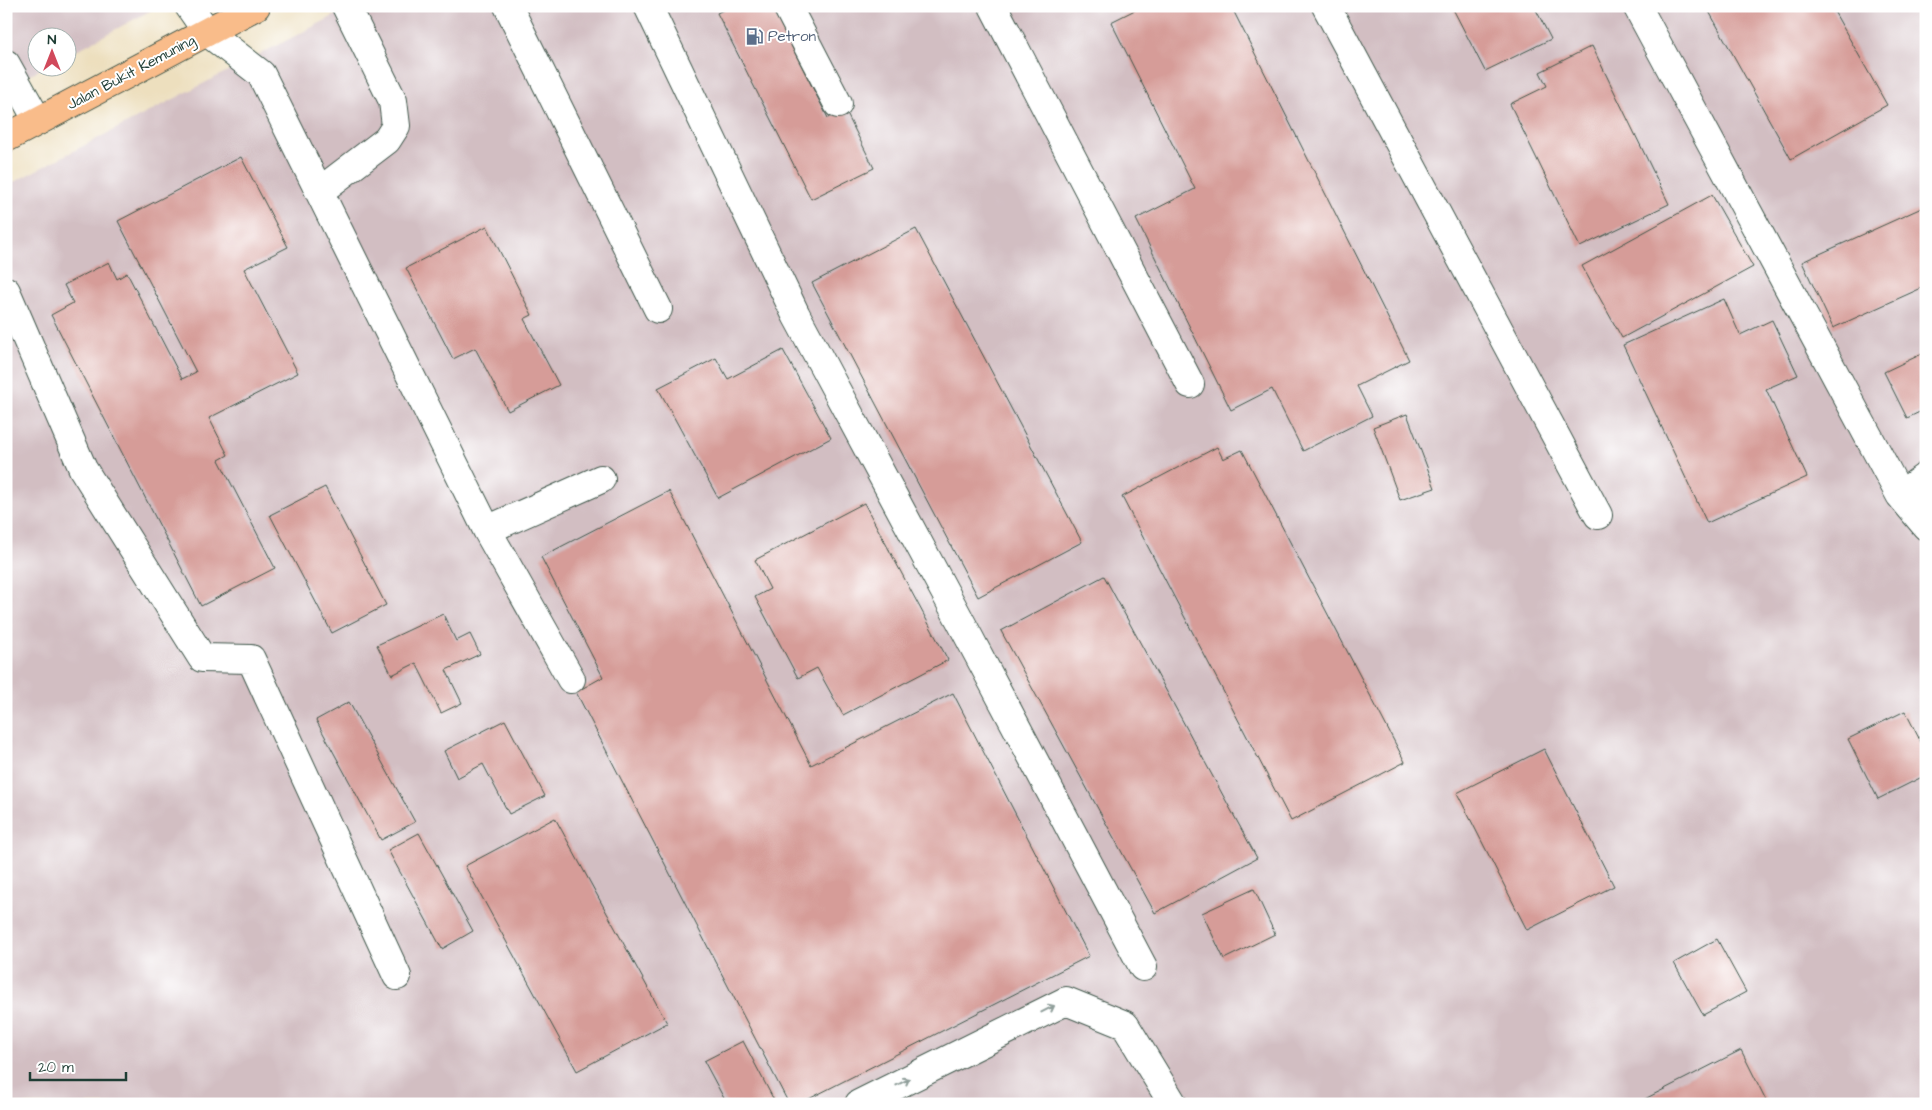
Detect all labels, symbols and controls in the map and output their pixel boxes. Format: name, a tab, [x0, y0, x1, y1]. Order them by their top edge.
fuel station icon: Petron	[744, 26, 764, 46]
place label: Petron	[768, 26, 816, 47]
north arrow	[28, 28, 78, 78]
text: N	[48, 30, 57, 50]
street label: Jalan Bukit Kemuning	[63, 30, 200, 116]
one-way arrow	[1040, 1004, 1055, 1013]
scale bar	[30, 1050, 126, 1082]
text: 20 m	[38, 1057, 74, 1078]
one-way arrow	[895, 1077, 910, 1086]

